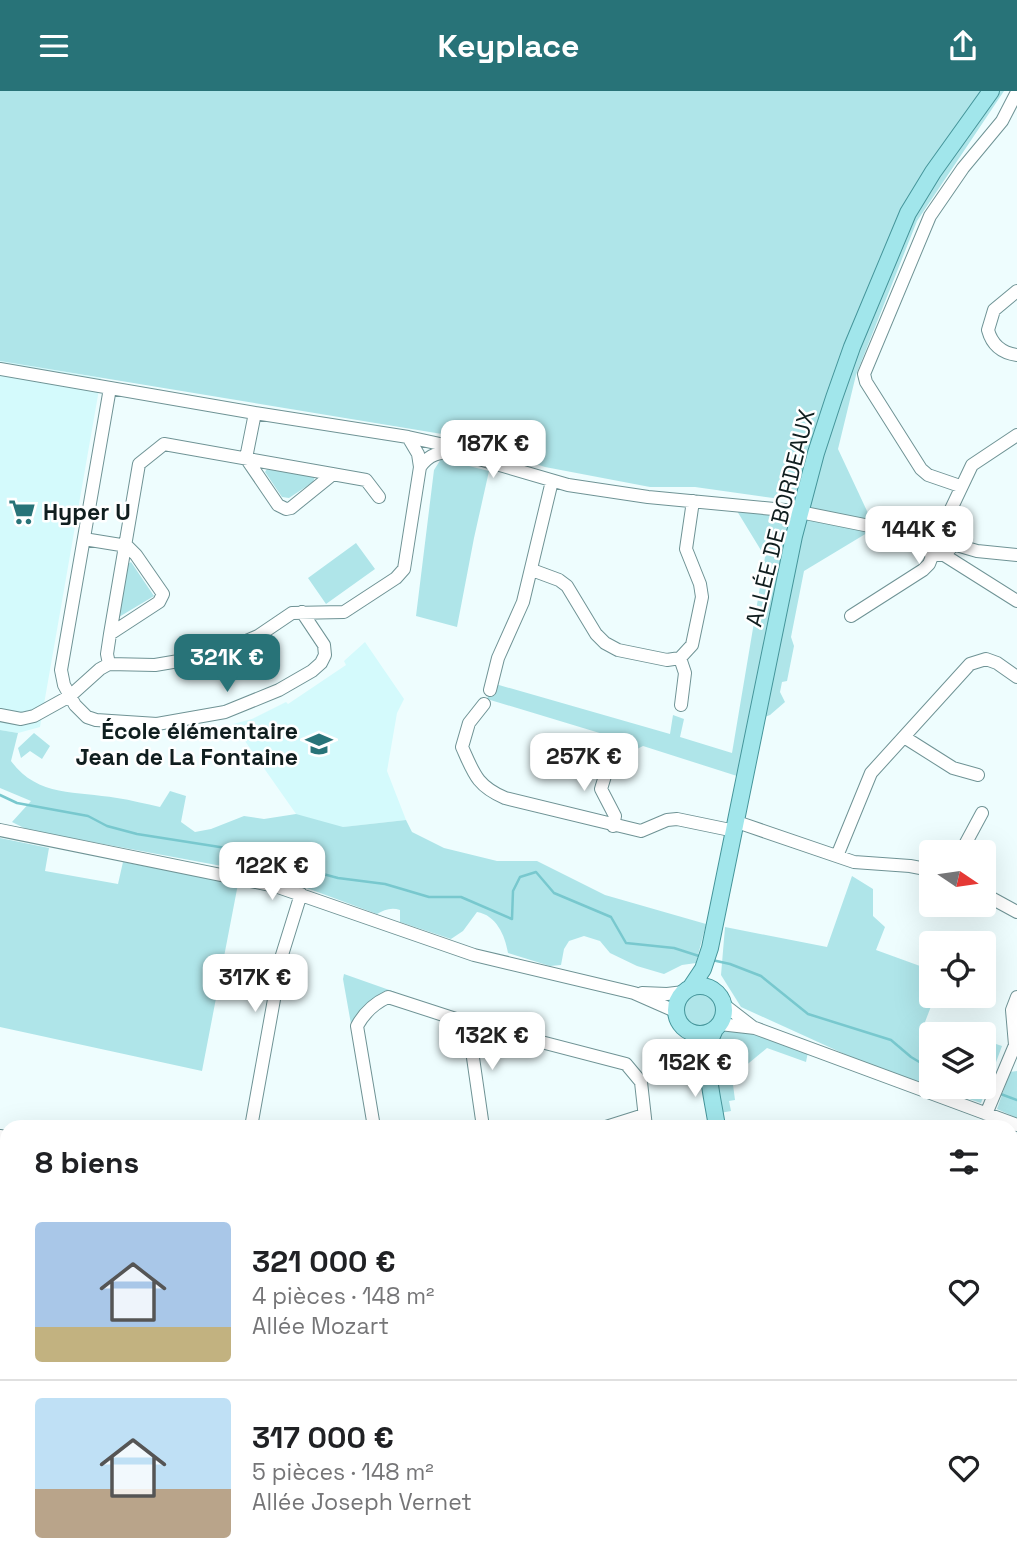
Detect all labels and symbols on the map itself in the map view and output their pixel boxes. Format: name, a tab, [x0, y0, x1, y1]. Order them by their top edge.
street label: ALLÉE DE BORDEAUX	[738, 406, 822, 630]
pin: 187K €	[436, 421, 550, 480]
supermarket icon: Hyper U	[7, 497, 37, 527]
place label: Hyper U	[43, 497, 131, 527]
pin: 144K €	[862, 507, 976, 566]
pin: 321K €	[170, 635, 284, 694]
place label: École élémentaire Jean de La Fontaine	[75, 716, 298, 772]
school or university icon: École élémentaire Jean de La Fontaine	[304, 729, 334, 759]
pin: 257K €	[527, 733, 641, 793]
north arrow	[919, 840, 996, 917]
pin: 122K €	[215, 843, 329, 902]
pin: 317K €	[198, 955, 312, 1014]
pin: 132K €	[435, 1013, 549, 1072]
pin: 152K €	[638, 1039, 752, 1099]

